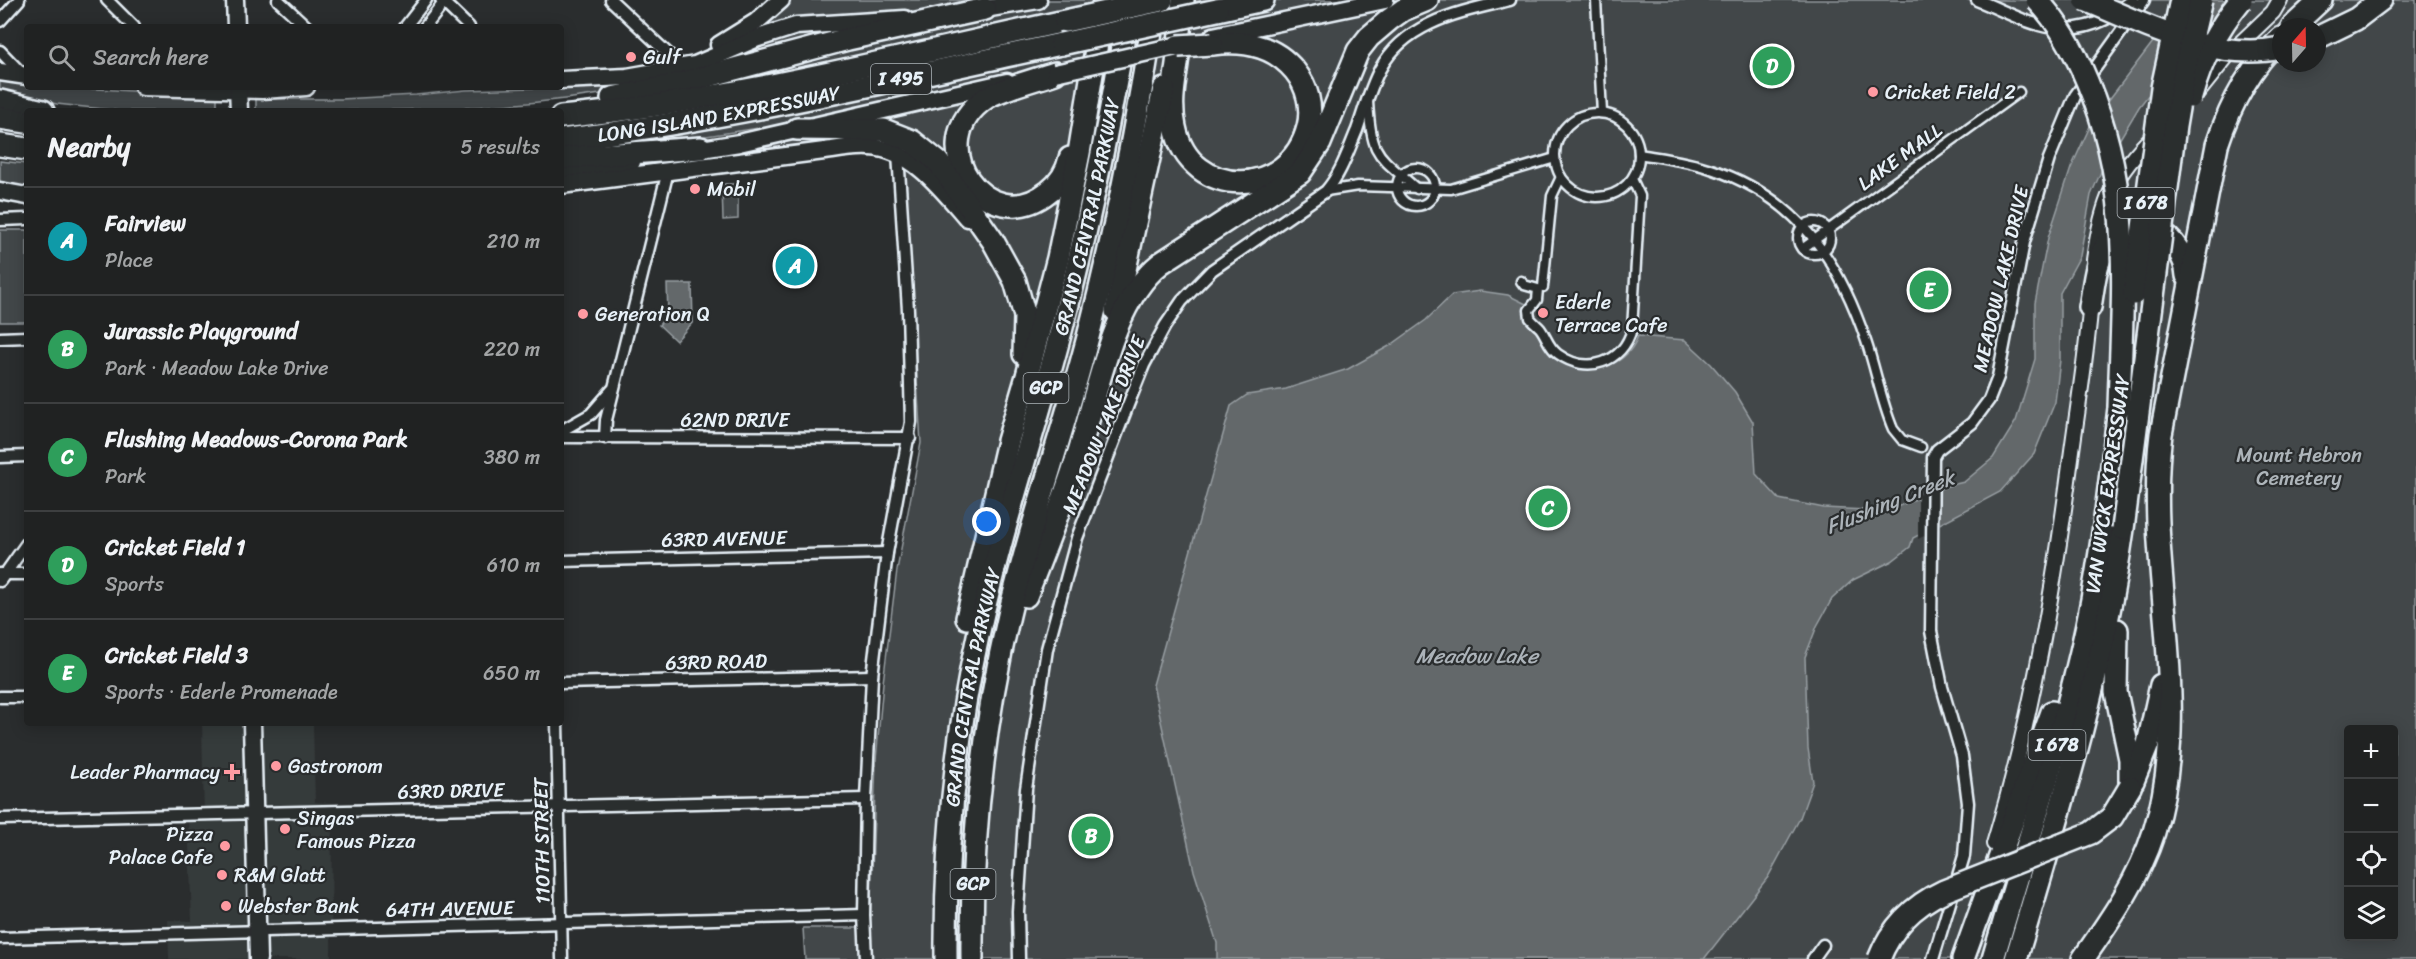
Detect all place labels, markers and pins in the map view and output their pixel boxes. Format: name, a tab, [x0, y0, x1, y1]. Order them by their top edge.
place label: Gulf	[643, 40, 683, 75]
pin: D	[1752, 44, 1792, 88]
marker: Gulf	[624, 50, 638, 64]
place label: Cricket Field 2	[1885, 75, 2016, 110]
marker: Cricket Field 2	[1866, 85, 1880, 99]
place label: Mobil	[707, 172, 757, 207]
marker: Mobil	[688, 182, 702, 196]
pin: A	[776, 244, 814, 288]
pin: E	[1910, 268, 1948, 312]
place label: Ederle Terrace Cafe	[1555, 285, 1668, 343]
place label: Generation Q	[595, 297, 710, 332]
marker: Ederle Terrace Cafe	[1536, 306, 1550, 320]
marker: Generation Q	[576, 307, 590, 321]
pin: C	[1528, 486, 1568, 530]
place label: Gastronom	[288, 749, 383, 784]
place label: Leader Pharmacy	[70, 755, 221, 790]
marker: Gastronom	[269, 759, 283, 773]
marker: Leader Pharmacy	[225, 765, 239, 779]
place label: Singas Famous Pizza	[297, 801, 416, 859]
pin: B	[1072, 814, 1110, 858]
place label: Pizza Palace Cafe	[109, 817, 214, 875]
marker: Singas Famous Pizza	[278, 822, 292, 836]
marker: Pizza Palace Cafe	[218, 839, 232, 853]
place label: R&M Glatt	[234, 858, 326, 893]
marker: R&M Glatt	[215, 868, 229, 882]
place label: Webster Bank	[238, 889, 360, 924]
marker: Webster Bank	[219, 899, 233, 913]

